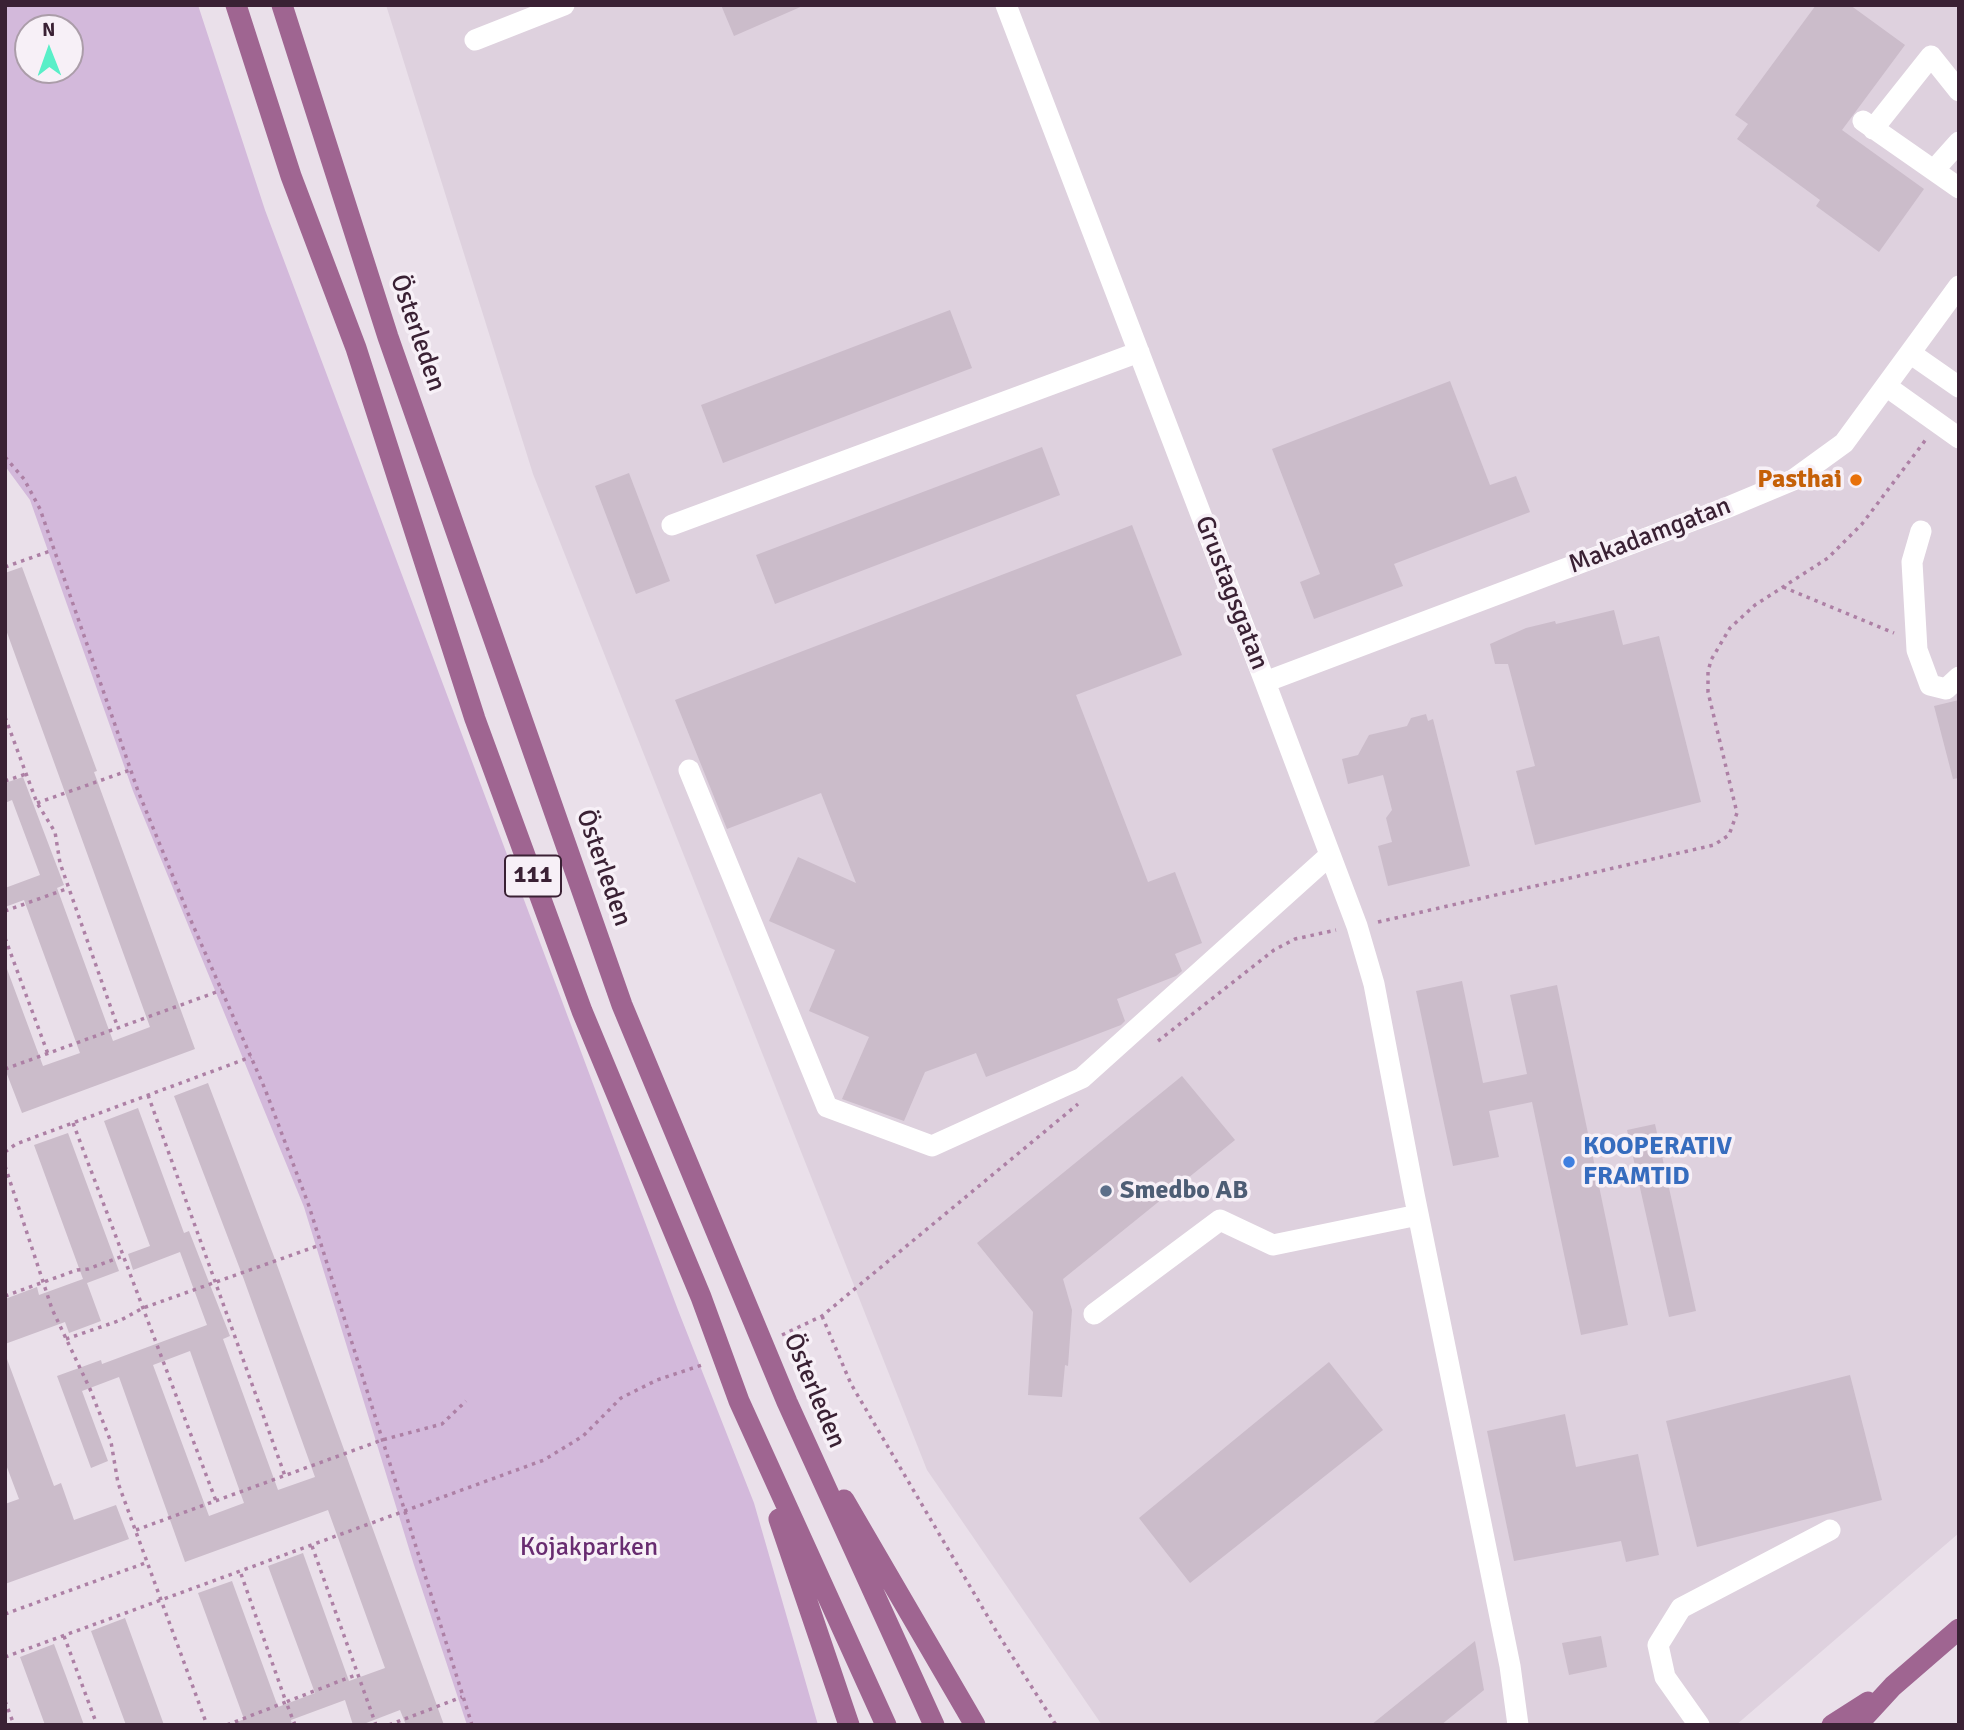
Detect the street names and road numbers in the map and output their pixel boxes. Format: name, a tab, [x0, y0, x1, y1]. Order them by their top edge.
street label: Österleden	[383, 271, 451, 395]
street label: Makadamgatan	[1565, 491, 1735, 581]
street label: Grustagsgatan	[1187, 512, 1275, 674]
street label: Österleden	[569, 806, 637, 930]
road number: 111	[505, 856, 561, 896]
street label: Österleden	[776, 1329, 852, 1453]

